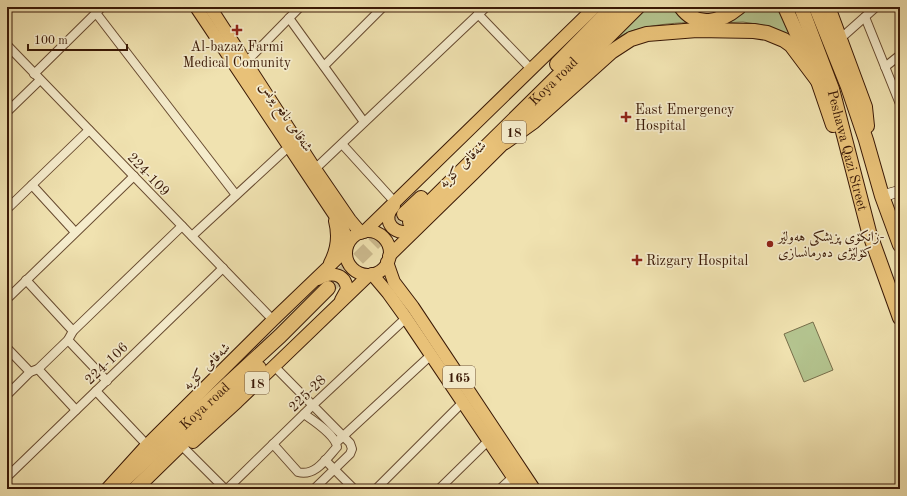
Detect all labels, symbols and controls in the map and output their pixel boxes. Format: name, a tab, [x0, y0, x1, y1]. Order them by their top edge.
marker: Al-bazaz Farmi Medical Comunity	[231, 24, 243, 36]
scale bar	[28, 26, 127, 52]
text: 100 m	[34, 35, 68, 47]
place label: Al-bazaz Farmi Medical Comunity	[183, 40, 292, 70]
street label: Koya road	[527, 55, 581, 108]
street label: شەقامی نافع یونس	[253, 79, 315, 158]
street label: Peshawa Qazi Street	[825, 89, 869, 213]
place label: East Emergency Hospital	[635, 103, 735, 133]
marker: East Emergency Hospital	[620, 111, 632, 123]
road number: 18	[502, 121, 526, 143]
street label: شەقامی کۆیە	[436, 138, 490, 192]
street label: 224-109	[125, 150, 172, 199]
place label: زانکۆی پزیشکی هەولێر- کۆلێژی دەرمانسازی	[776, 229, 885, 261]
marker: زانکۆی پزیشکی هەولێر- کۆلێژی دەرمانسازی	[765, 239, 775, 249]
marker: Rizgary Hospital	[631, 254, 643, 266]
place label: Rizgary Hospital	[646, 254, 748, 268]
street label: 224-106	[82, 340, 131, 387]
street label: شەقامی کۆیە	[180, 340, 234, 394]
road number: 165	[443, 366, 475, 388]
road number: 18	[245, 372, 269, 394]
street label: 225-28	[286, 373, 329, 415]
street label: Koya road	[177, 380, 233, 433]

